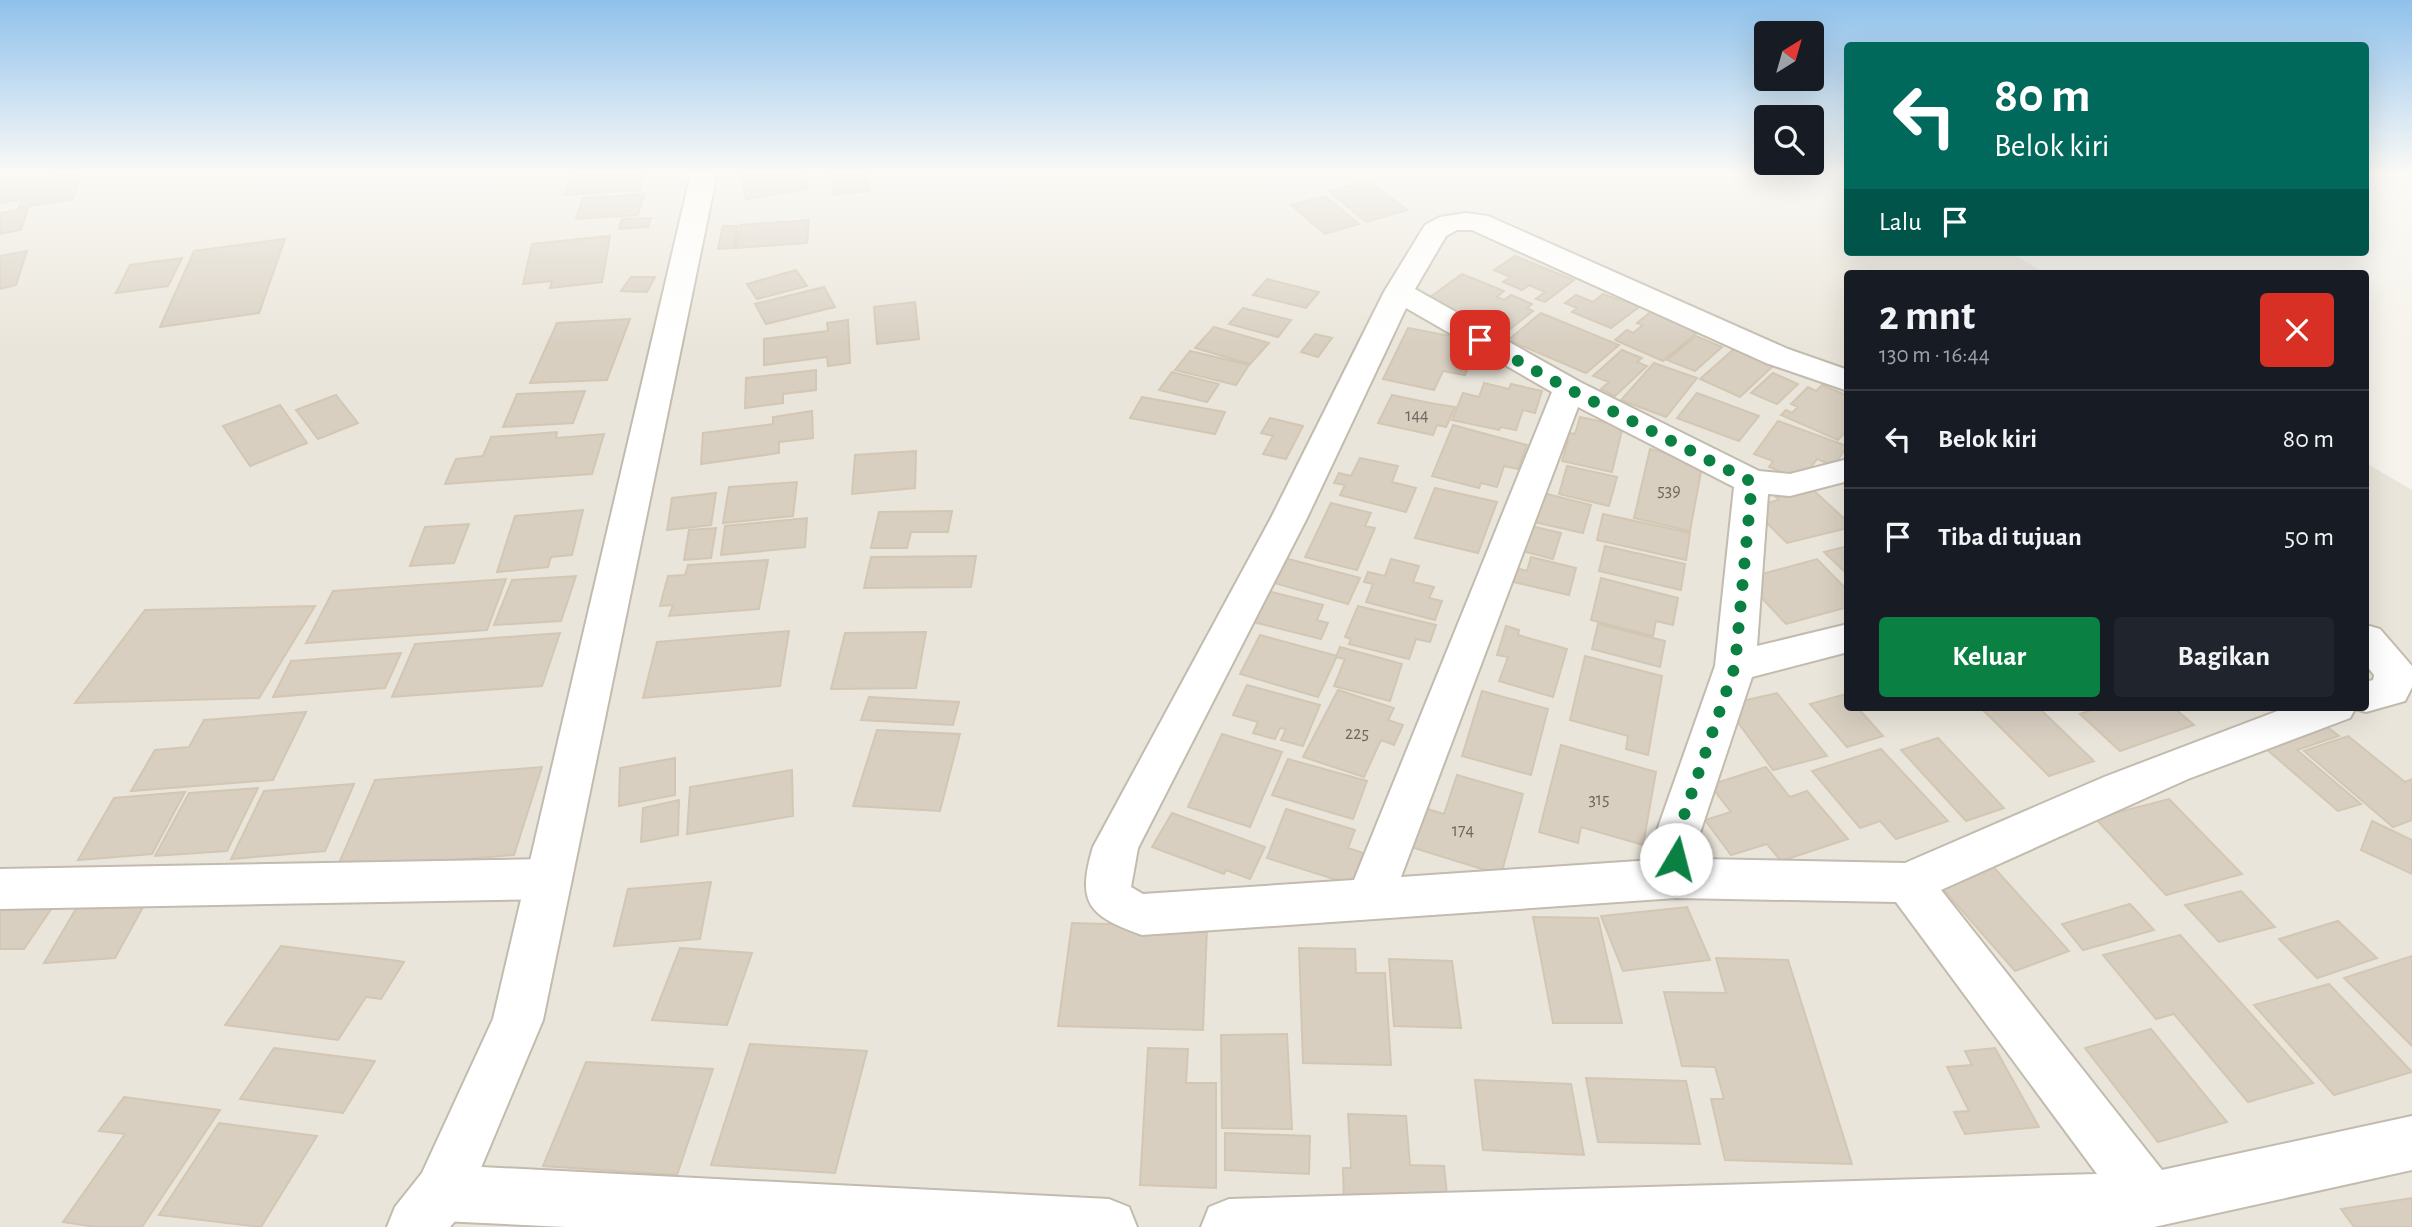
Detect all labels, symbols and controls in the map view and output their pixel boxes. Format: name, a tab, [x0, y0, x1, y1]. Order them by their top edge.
north arrow	[1754, 21, 1824, 91]
map controls	[1754, 21, 1824, 175]
icon: left	[1879, 70, 1970, 161]
text: 80 m	[1994, 72, 2091, 121]
button: search	[1754, 105, 1824, 175]
text: Belok kiri	[1994, 130, 2110, 162]
icon: arrive	[1936, 203, 1974, 241]
text: Lalu	[1879, 209, 1922, 235]
button: close	[2260, 293, 2334, 367]
text: 2 mnt	[1879, 295, 1975, 337]
pin	[1450, 310, 1510, 370]
icon: arrive	[1461, 321, 1499, 359]
text: 130 m · 16:44	[1879, 344, 1990, 367]
house number: 144	[1405, 407, 1429, 425]
icon: left	[1879, 420, 1917, 458]
text: Belok kiri	[1938, 426, 2037, 452]
text: 80 m	[2283, 426, 2334, 452]
house number: 539	[1657, 482, 1681, 500]
icon: arrive	[1879, 518, 1917, 556]
text: Tiba di tujuan	[1938, 524, 2082, 550]
text: 50 m	[2284, 524, 2334, 550]
button: Keluar	[1879, 617, 2100, 697]
button: Bagikan	[2114, 617, 2334, 697]
house number: 225	[1345, 725, 1369, 743]
house number: 315	[1588, 791, 1610, 809]
house number: 174	[1452, 822, 1475, 840]
position arrow	[1639, 822, 1713, 896]

